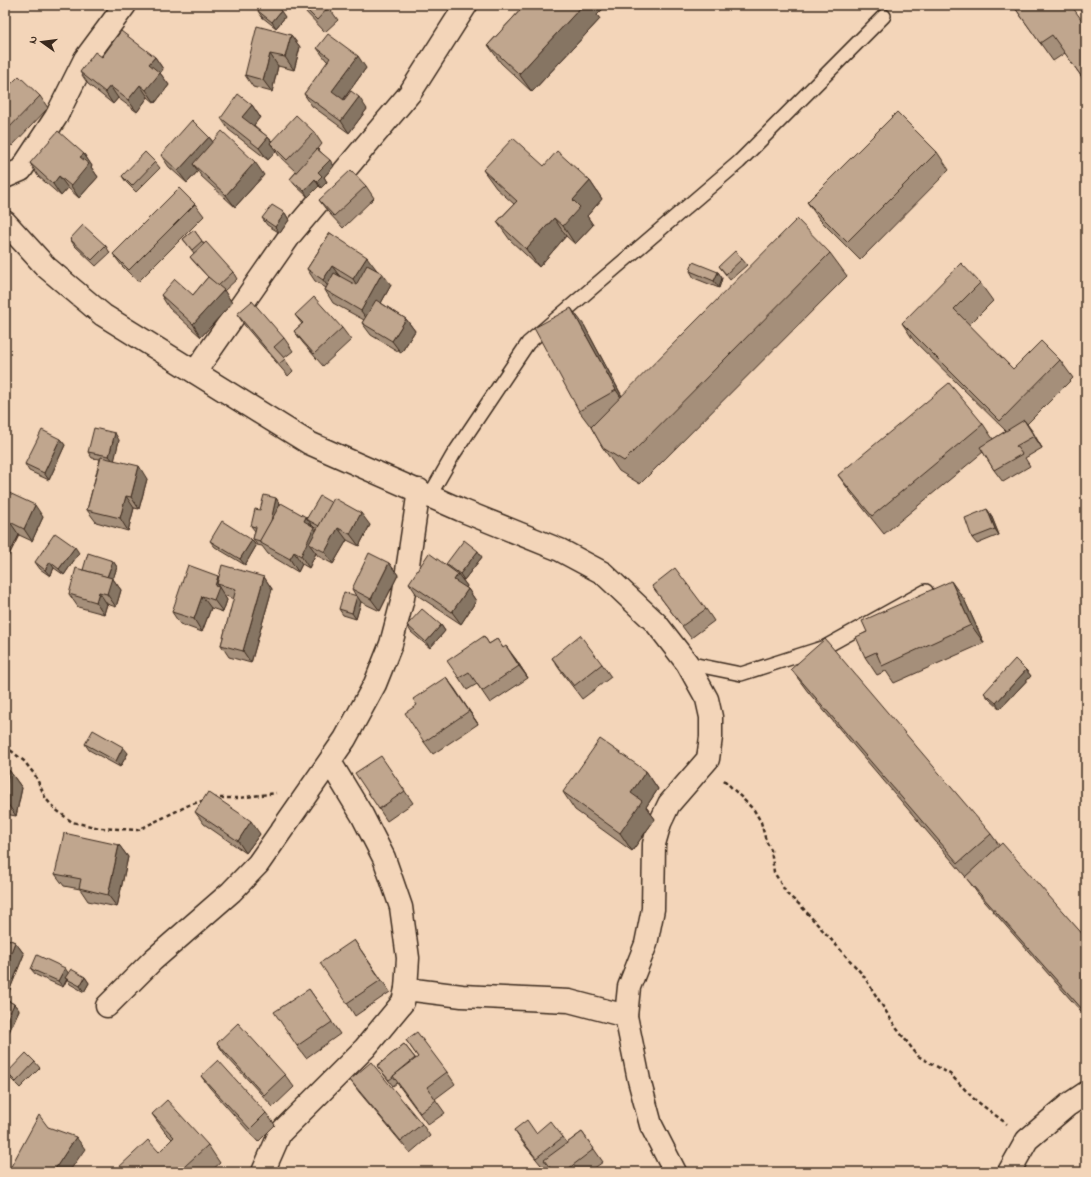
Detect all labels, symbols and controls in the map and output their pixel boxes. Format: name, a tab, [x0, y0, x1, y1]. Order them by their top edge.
north arrow	[22, 22, 62, 62]
text: N	[25, 34, 42, 45]

